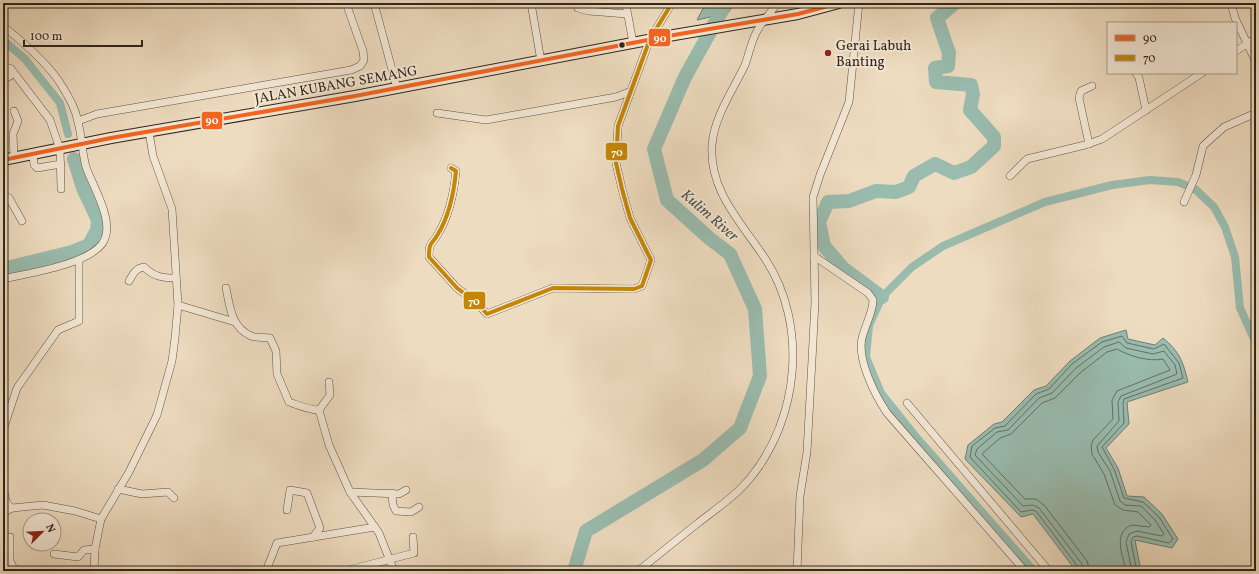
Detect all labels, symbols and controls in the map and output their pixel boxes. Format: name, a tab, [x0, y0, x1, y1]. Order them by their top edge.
scale bar	[24, 22, 142, 48]
legend	[1107, 22, 1237, 74]
line badge: 90	[648, 28, 671, 47]
text: 100 m	[30, 29, 63, 45]
text: 90	[1143, 31, 1157, 47]
text: 90	[654, 32, 667, 47]
place label: Gerai Labuh Banting	[836, 37, 911, 72]
unlabelled marker	[617, 40, 627, 50]
marker: Gerai Labuh Banting	[823, 48, 833, 58]
text: 70	[1143, 51, 1156, 67]
street label: JALAN KUBANG SEMANG	[253, 62, 419, 109]
line badge: 90	[201, 111, 223, 130]
text: 90	[206, 114, 219, 129]
line badge: 70	[605, 142, 628, 161]
text: 70	[611, 146, 623, 161]
water label: Kulim River	[676, 185, 743, 247]
line badge: 70	[463, 291, 486, 310]
text: 70	[468, 295, 480, 310]
north arrow	[22, 512, 62, 552]
text: N	[41, 522, 58, 535]

